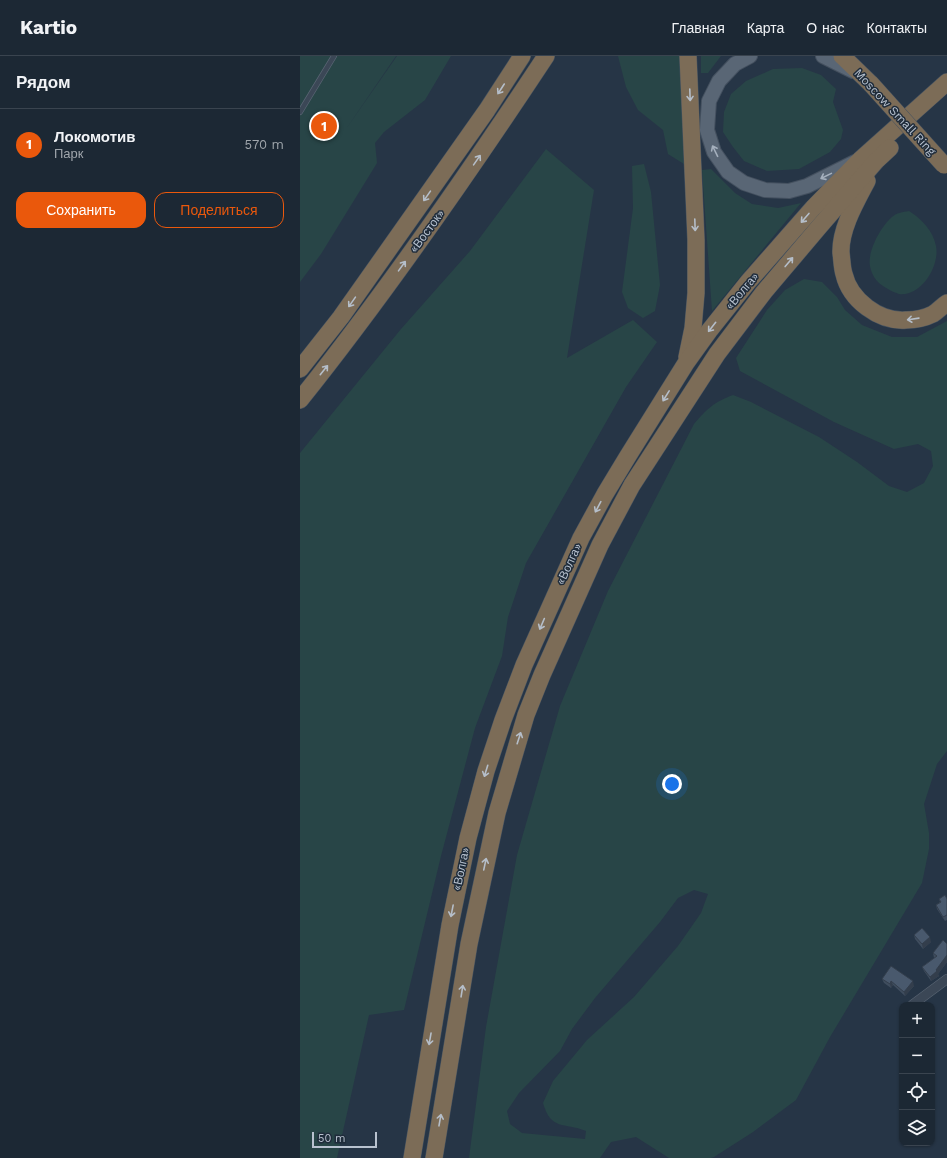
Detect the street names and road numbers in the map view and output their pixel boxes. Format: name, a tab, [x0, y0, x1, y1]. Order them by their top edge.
street label: Moscow Small Ring	[851, 66, 939, 159]
street label: «Восток»	[407, 207, 447, 255]
street label: «Волга»	[722, 270, 762, 312]
street label: «Волга»	[553, 541, 585, 587]
street label: «Волга»	[450, 846, 472, 892]

